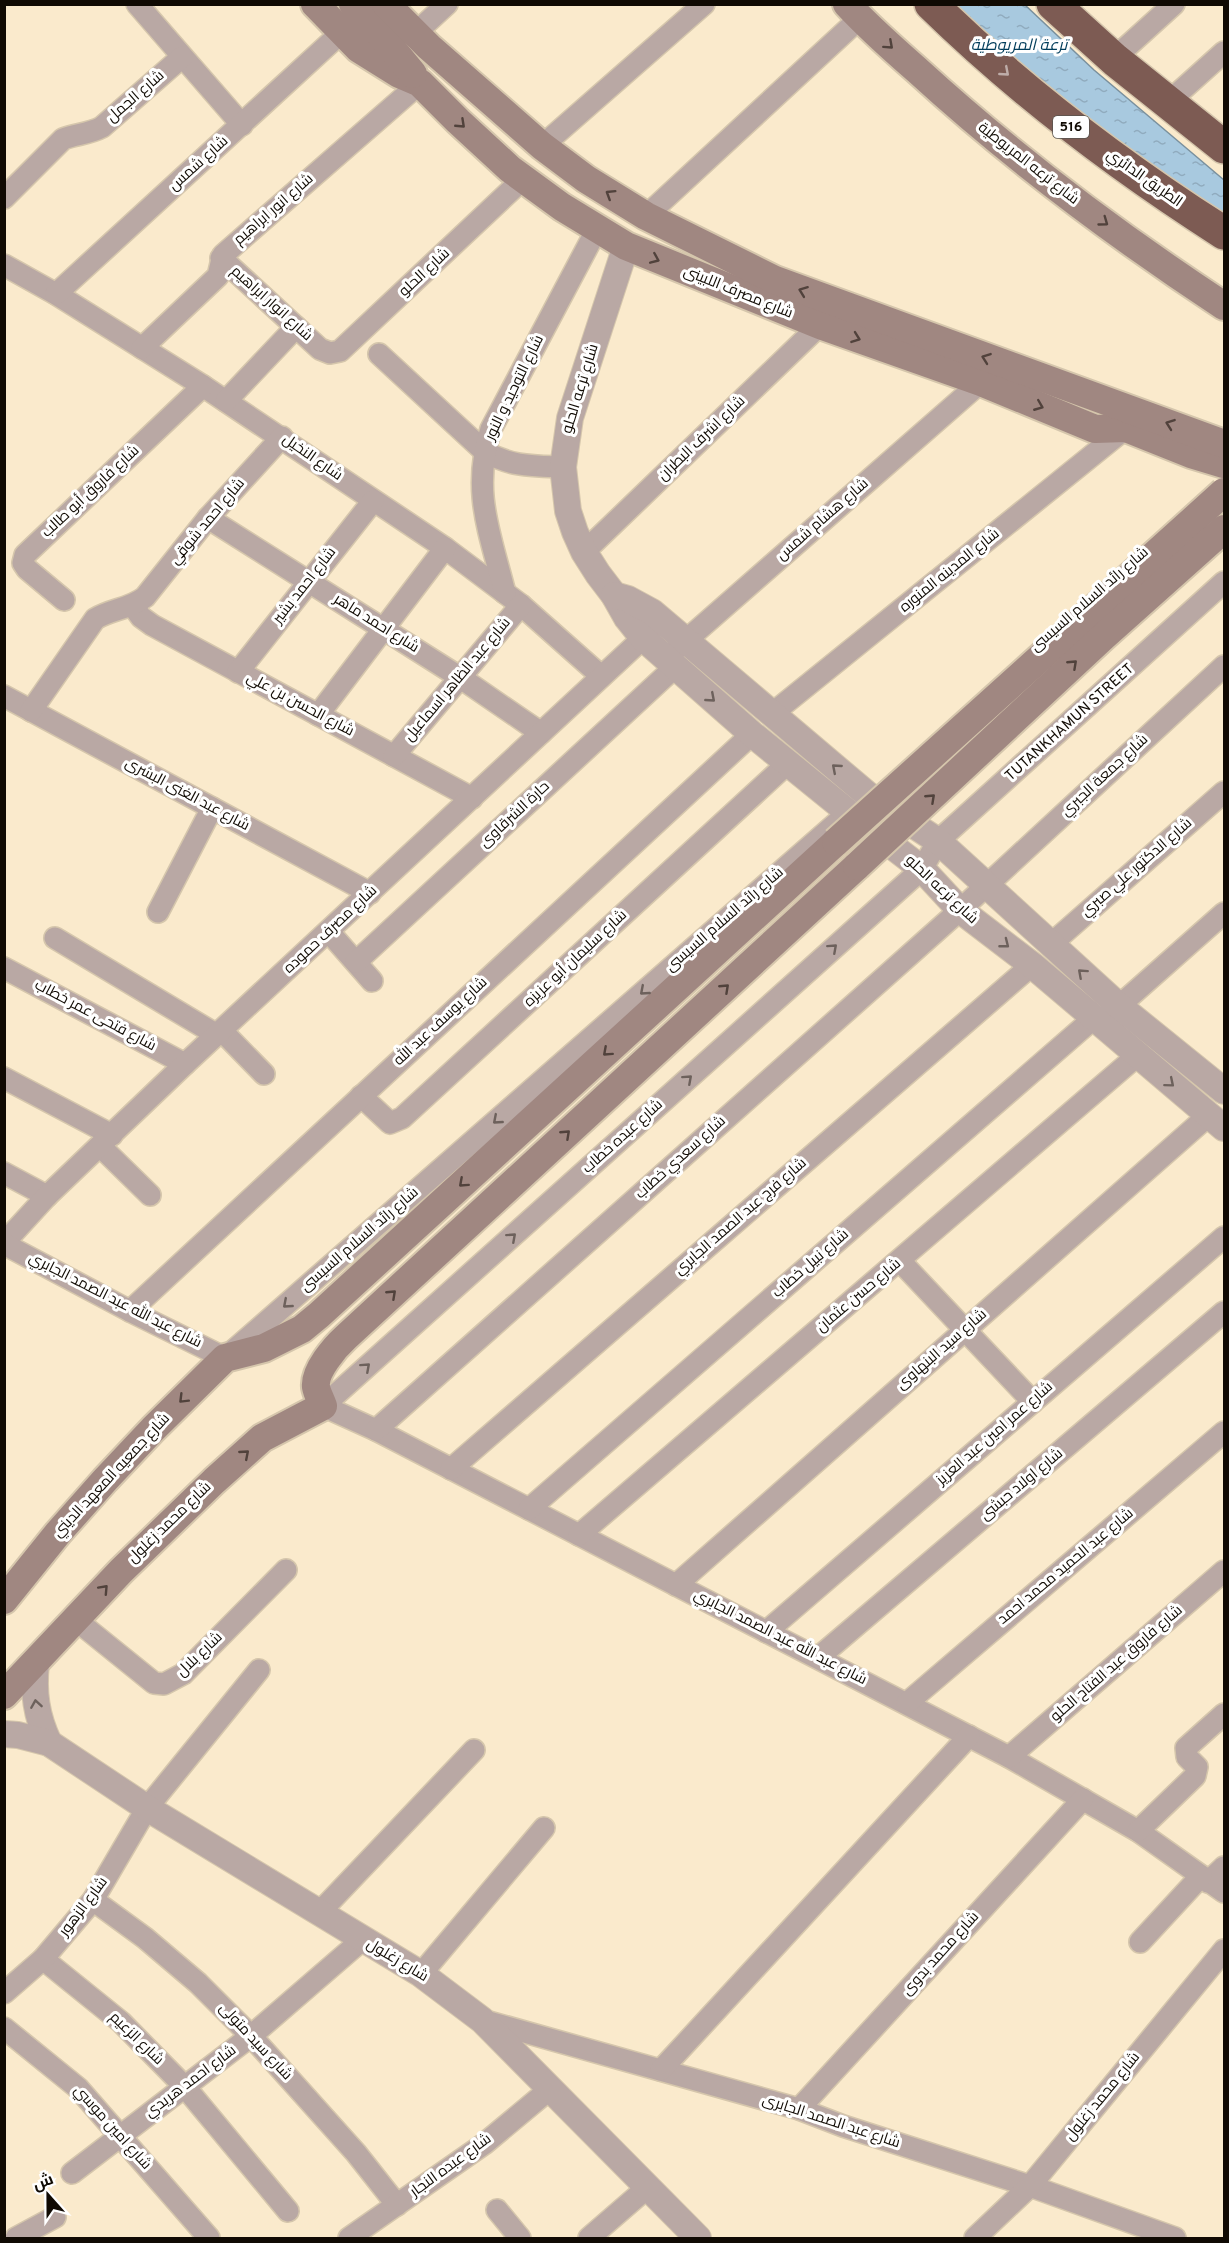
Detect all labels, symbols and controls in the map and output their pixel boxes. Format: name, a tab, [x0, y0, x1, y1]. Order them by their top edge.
water label: ترعة المريوطية	[971, 36, 1070, 56]
one-way arrow	[882, 38, 893, 49]
one-way arrow	[998, 65, 1009, 76]
street label: شارع الجمل	[103, 67, 169, 127]
road number: 516	[1053, 116, 1089, 138]
one-way arrow	[454, 117, 465, 128]
street label: شارع ترعه المريوطية	[974, 119, 1082, 209]
street label: شارع شمس	[165, 132, 233, 196]
street label: الطريق الدائري	[1102, 146, 1186, 213]
street label: شارع انور ابراهيم	[230, 170, 318, 250]
one-way arrow	[606, 190, 616, 202]
one-way arrow	[1098, 215, 1109, 226]
street label: شارع الحلو	[395, 245, 455, 301]
one-way arrow	[649, 252, 660, 264]
street label: شارع انوار ابراهيم	[226, 262, 316, 346]
street label: شارع مصرف اللبينى	[681, 262, 795, 324]
one-way arrow	[798, 286, 809, 299]
one-way arrow	[850, 330, 861, 343]
street label: شارع التوحيد و النور	[481, 332, 549, 445]
street label: شارع ترعه الحلو	[558, 342, 604, 436]
one-way arrow	[981, 353, 992, 365]
street label: شارع اشرف البطران	[654, 392, 750, 486]
one-way arrow	[1032, 399, 1043, 411]
one-way arrow	[1165, 419, 1175, 432]
street label: شارع النخيل	[278, 430, 346, 486]
street label: شارع فاروق أبو طالب	[37, 440, 144, 542]
street label: شارع احمد شوقي	[166, 475, 250, 570]
street label: شارع هشام شمس	[773, 475, 873, 565]
street label: شارع المدينه المنوره	[896, 525, 1004, 617]
street label: شارع احمد بشير	[268, 544, 341, 629]
street label: شارع رائد السلام السيسى	[1027, 544, 1153, 656]
street label: شارع احمد ماهر	[329, 590, 422, 658]
street label: شارع عبد الظاهر اسماعيل	[401, 614, 515, 746]
street label: TUTANKHAMUN STREET	[1002, 660, 1138, 786]
one-way arrow	[1066, 661, 1077, 672]
street label: شارع الحسن بن علي	[242, 669, 357, 742]
one-way arrow	[704, 691, 715, 702]
street label: شارع جمعة الجبري	[1057, 731, 1153, 822]
street label: شارع عبد الغنى البشرى	[121, 754, 253, 836]
one-way arrow	[832, 764, 843, 775]
street label: حارة الشرقاوى	[476, 778, 554, 852]
one-way arrow	[924, 794, 935, 805]
street label: شارع الدكتور علي صبري	[1077, 814, 1197, 922]
street label: شارع ترعه الحلو	[901, 851, 981, 929]
street label: شارع رائد السلام السيسى	[662, 864, 788, 976]
street label: شارع مصرف حموده	[280, 882, 382, 978]
street label: شارع سليمان أبو عزيزه	[519, 905, 632, 1012]
one-way arrow	[998, 937, 1009, 948]
one-way arrow	[827, 944, 837, 955]
one-way arrow	[1079, 969, 1089, 980]
street label: شارع يوسف عبد الله	[389, 972, 492, 1070]
street label: شارع فتحى عمر خطاب	[31, 976, 159, 1056]
one-way arrow	[640, 984, 651, 995]
one-way arrow	[719, 984, 729, 995]
one-way arrow	[603, 1045, 613, 1056]
one-way arrow	[681, 1075, 692, 1086]
one-way arrow	[1163, 1075, 1174, 1086]
street label: شارع عبده خطاب	[579, 1096, 667, 1178]
street label: شارع سعدي خطاب	[632, 1112, 731, 1204]
one-way arrow	[493, 1113, 504, 1124]
one-way arrow	[560, 1130, 570, 1141]
street label: شارع فرج عبد الصمد الجابري	[671, 1154, 812, 1281]
one-way arrow	[459, 1176, 470, 1187]
street label: شارع رائد السلام السيسى	[297, 1184, 423, 1296]
street label: شارع نبيل خطاب	[769, 1226, 853, 1302]
one-way arrow	[505, 1233, 515, 1244]
street label: شارع عبد الله عبد الصمد الجابري	[25, 1247, 206, 1354]
street label: شارع حسن عثمان	[813, 1255, 905, 1337]
one-way arrow	[385, 1290, 396, 1301]
one-way arrow	[283, 1297, 294, 1308]
street label: شارع سيد البنهاوى	[893, 1305, 991, 1395]
one-way arrow	[360, 1363, 370, 1374]
street label: شارع عمر امين عبد العزيز	[932, 1378, 1057, 1491]
one-way arrow	[180, 1391, 191, 1402]
street label: شارع جمعيه المعهد الديني	[49, 1410, 175, 1543]
street label: شارع اولاد حبشى	[977, 1445, 1067, 1525]
one-way arrow	[238, 1450, 249, 1461]
street label: شارع محمد زغلول	[124, 1478, 216, 1568]
street label: شارع عبد الحميد محمد احمد	[994, 1505, 1138, 1629]
street label: شارع عبد الله عبد الصمد الجابري	[690, 1584, 871, 1691]
one-way arrow	[97, 1585, 108, 1596]
street label: شارع فاروق عبد الفتاح الحلو	[1047, 1601, 1187, 1727]
street label: شارع بلال	[173, 1628, 227, 1682]
one-way arrow	[30, 1699, 42, 1709]
street label: شارع الزهور	[55, 1873, 113, 1941]
street label: شارع محمد بدوى	[898, 1908, 984, 2000]
street label: شارع زغلول	[363, 1935, 431, 1987]
street label: شارع سيد متولى	[214, 1999, 296, 2085]
street label: شارع الزعيم	[105, 2008, 167, 2070]
street label: شارع احمد هريدي	[141, 2041, 241, 2123]
street label: شارع محمد زغلول	[1061, 2049, 1145, 2145]
street label: شارع امين موسي	[68, 2082, 155, 2175]
street label: شارع عبد الصمد الجابرى	[760, 2091, 902, 2153]
street label: شارع عبده النجار	[406, 2130, 495, 2203]
north arrow	[18, 2165, 78, 2225]
text: ش	[30, 2170, 57, 2196]

